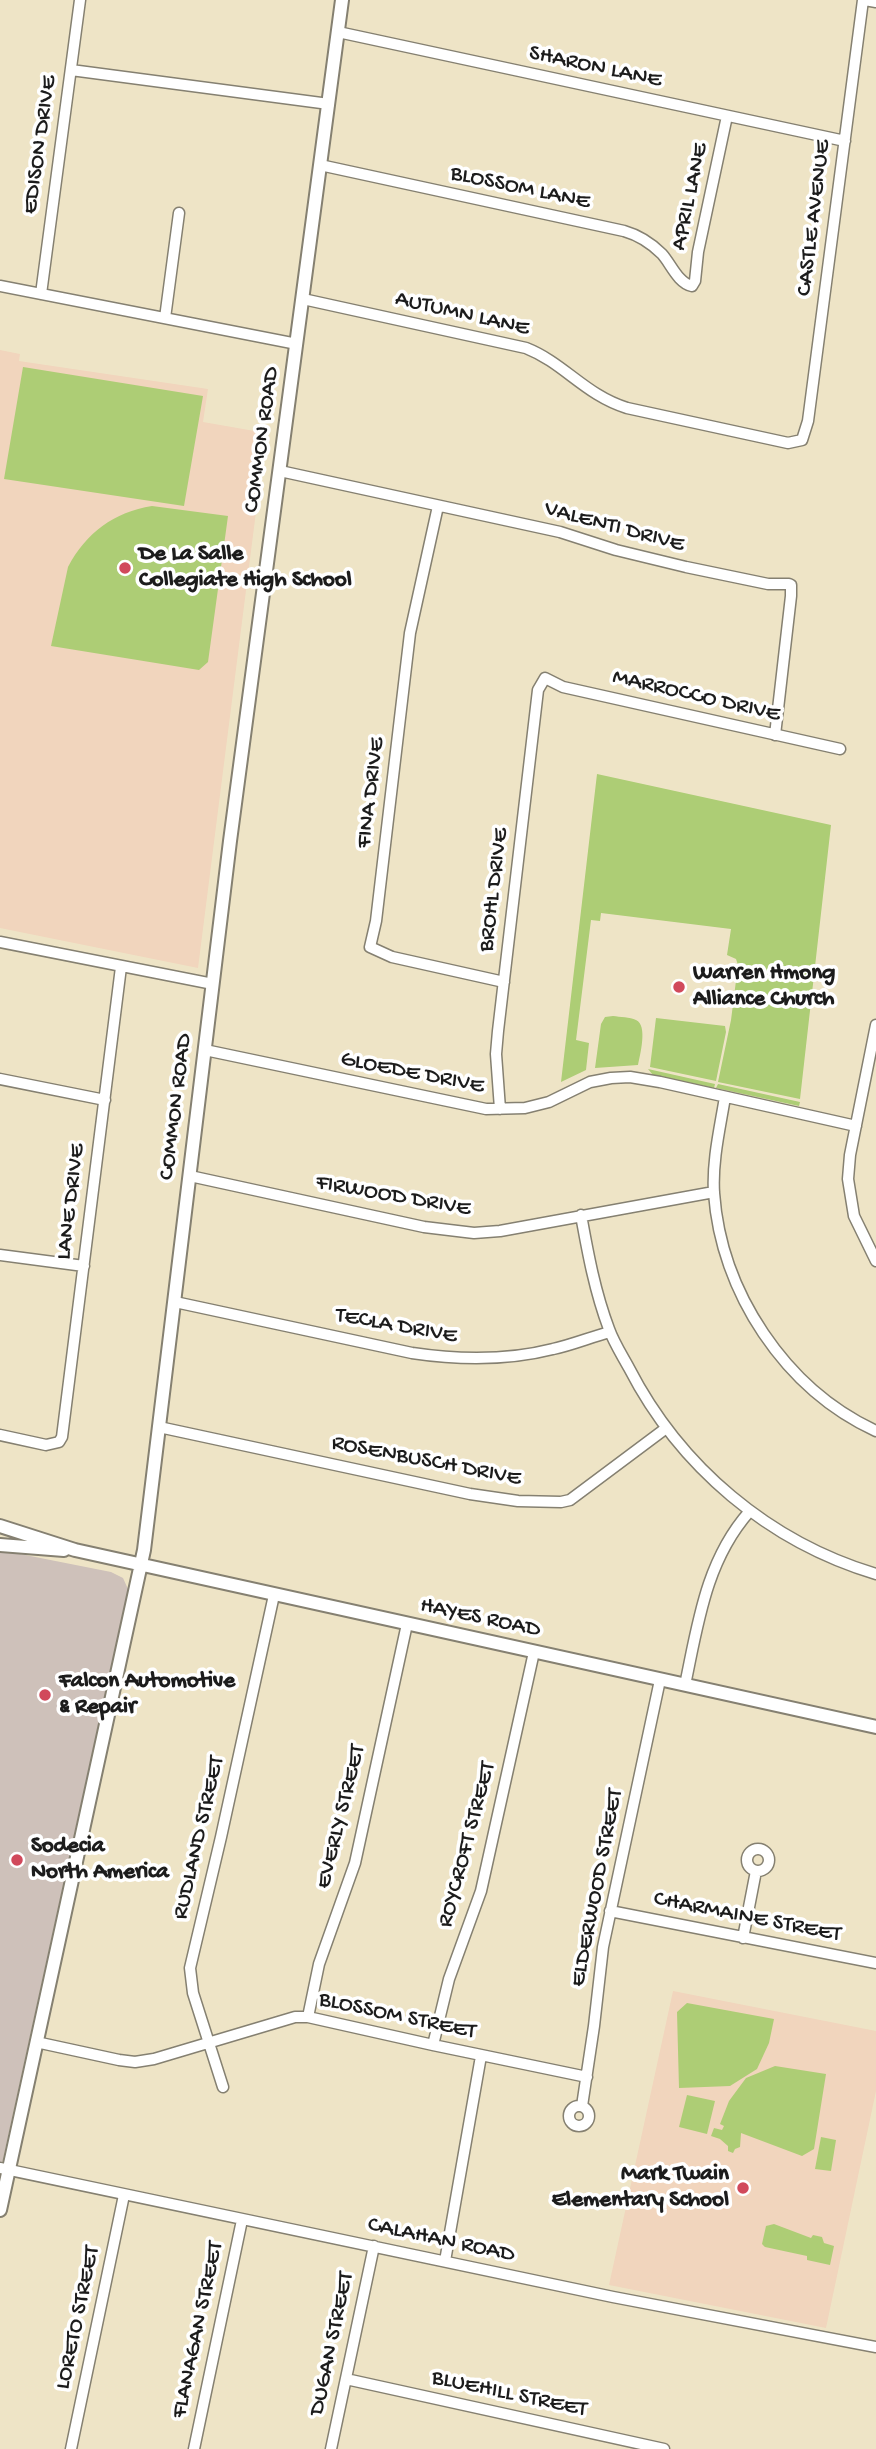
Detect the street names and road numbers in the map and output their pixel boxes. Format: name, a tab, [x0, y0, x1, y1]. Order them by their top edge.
street label: SHARON LANE	[526, 40, 664, 96]
street label: EDISON DRIVE	[18, 74, 64, 216]
street label: CASTLE AVENUE	[792, 138, 838, 298]
street label: APRIL LANE	[666, 141, 716, 253]
street label: BLOSSOM LANE	[448, 161, 592, 217]
street label: AUTUMN LANE	[392, 286, 532, 344]
street label: COMMON ROAD	[239, 365, 287, 515]
street label: VALENTI DRIVE	[541, 496, 687, 560]
street label: MARROCCO DRIVE	[609, 664, 783, 730]
street label: FINA DRIVE	[352, 736, 392, 850]
street label: BROHL DRIVE	[474, 827, 516, 953]
street label: COMMON ROAD	[154, 1032, 200, 1182]
street label: GLOEDE DRIVE	[338, 1047, 486, 1101]
street label: LANE DRIVE	[51, 1143, 93, 1261]
street label: FIRWOOD DRIVE	[313, 1170, 473, 1224]
street label: TECLA DRIVE	[333, 1303, 459, 1351]
street label: ROSENBUSCH DRIVE	[329, 1430, 523, 1494]
street label: HAYES ROAD	[417, 1593, 543, 1645]
street label: EVERLY STREET	[311, 1742, 373, 1892]
street label: RUDLAND STREET	[168, 1754, 232, 1922]
street label: ROYCROFT STREET	[433, 1759, 503, 1931]
street label: ELDERWOOD STREET	[565, 1787, 631, 1989]
street label: CHARMAINE STREET	[651, 1886, 843, 1950]
street label: BLOSSOM STREET	[316, 1987, 478, 2047]
street label: CALAHAN ROAD	[365, 2212, 517, 2270]
street label: FLANAGAN STREET	[167, 2239, 231, 2421]
street label: LORETO STREET	[50, 2244, 108, 2392]
street label: DUGAN STREET	[304, 2270, 362, 2418]
street label: BLUEHILL STREET	[429, 2365, 589, 2425]

